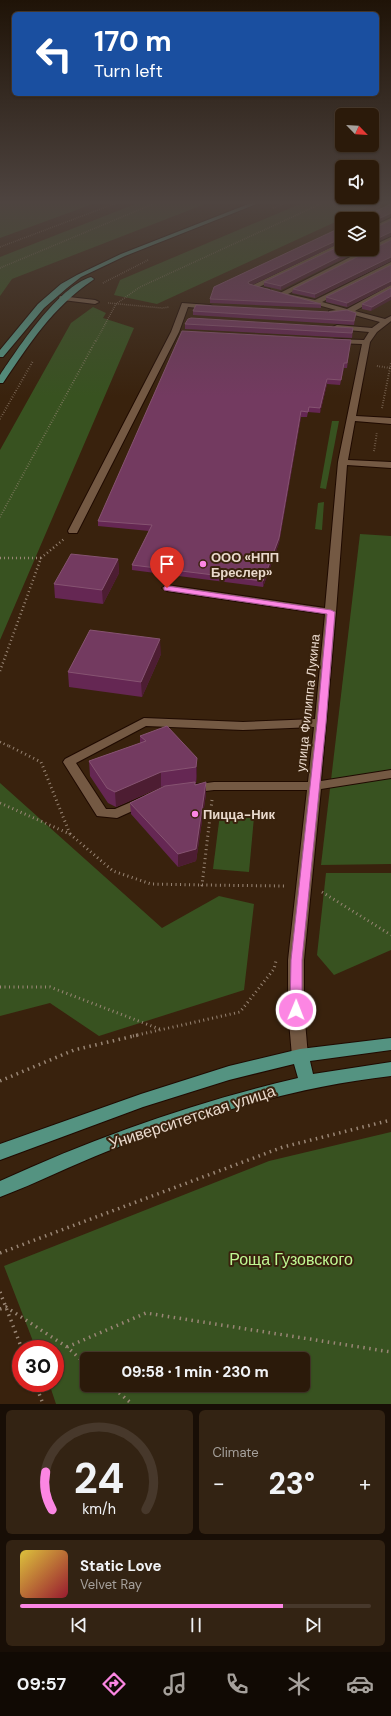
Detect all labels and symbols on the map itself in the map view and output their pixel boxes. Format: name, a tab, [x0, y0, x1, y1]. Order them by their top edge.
north arrow	[335, 108, 379, 152]
pin	[150, 547, 184, 588]
place label: ООО «НПП Бреслер»	[211, 549, 279, 581]
marker: ООО «НПП Бреслер»	[198, 559, 208, 569]
street label: улица Филиппа Лукина	[292, 632, 324, 773]
place label: Пицца-Ник	[203, 806, 276, 823]
marker: Пицца-Ник	[190, 809, 200, 819]
position arrow	[275, 989, 317, 1031]
street label: Университетская улица	[106, 1080, 278, 1154]
park label: Роща Гузовского	[229, 1249, 353, 1270]
speed limit sign: 30	[12, 1340, 64, 1392]

